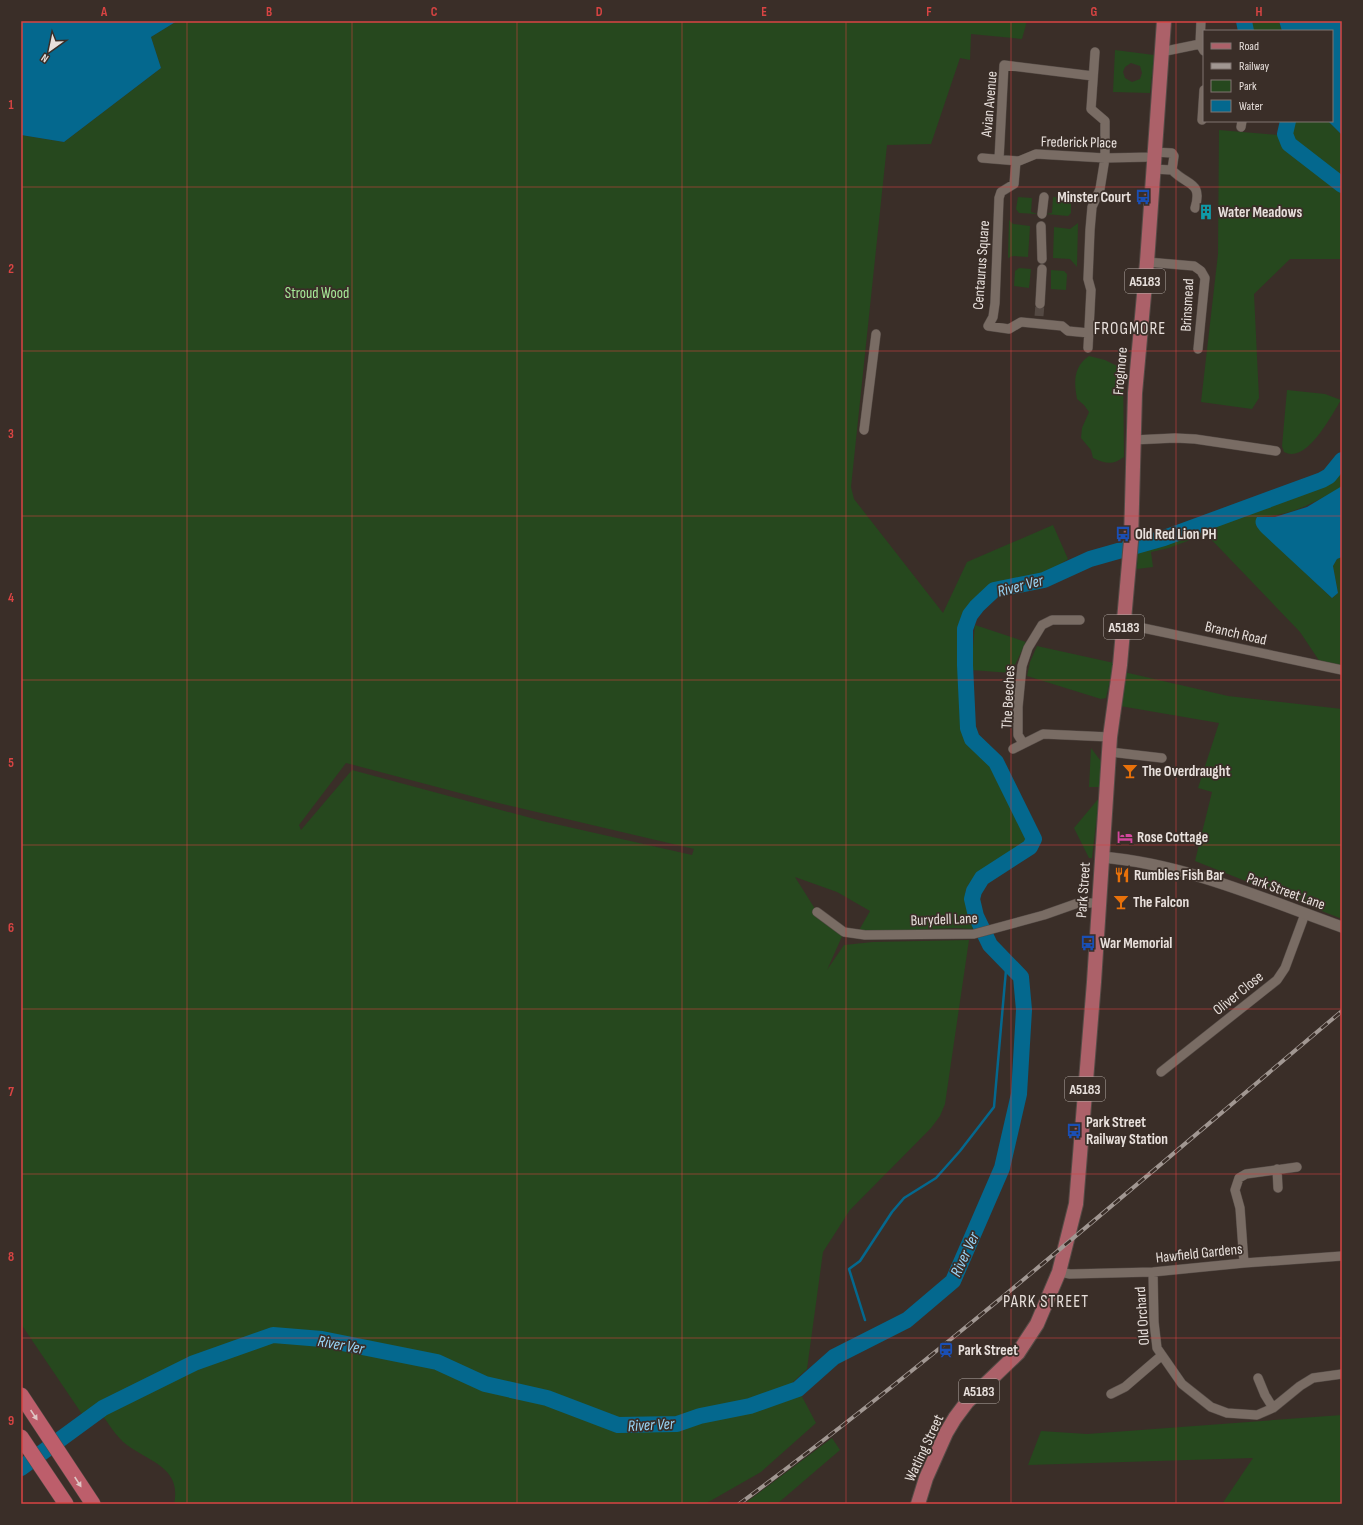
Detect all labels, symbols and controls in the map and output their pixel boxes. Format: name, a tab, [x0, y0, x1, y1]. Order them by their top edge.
text: A	[100, 4, 108, 20]
text: B	[266, 4, 272, 20]
text: C	[431, 4, 438, 20]
text: D	[596, 4, 603, 20]
text: E	[761, 4, 767, 20]
text: F	[926, 4, 932, 20]
text: G	[1091, 4, 1098, 20]
text: H	[1256, 4, 1263, 20]
north arrow	[30, 30, 70, 70]
legend	[1203, 30, 1333, 122]
text: Road	[1239, 39, 1259, 54]
text: N	[39, 51, 51, 65]
text: Railway	[1239, 59, 1270, 74]
street label: Avian Avenue	[977, 70, 1002, 139]
text: Park	[1239, 79, 1257, 94]
text: 1	[8, 97, 14, 113]
text: Water	[1239, 99, 1263, 114]
street label: Frederick Place	[1041, 132, 1117, 153]
place label: Minster Court	[1057, 188, 1131, 207]
bus stop icon: Minster Court	[1134, 188, 1152, 206]
building icon: Water Meadows	[1197, 203, 1215, 221]
place label: Water Meadows	[1218, 203, 1303, 222]
street label: Centaurus Square	[969, 220, 994, 310]
text: 2	[8, 261, 14, 277]
road number: A5183	[1125, 269, 1165, 293]
street label: Brinsmead	[1177, 278, 1198, 332]
park label: Stroud Wood	[285, 284, 349, 303]
district label: FROGMORE	[1094, 319, 1166, 339]
street label: Frogmore	[1109, 346, 1132, 396]
text: 3	[8, 426, 14, 442]
bus stop icon: Old Red Lion PH	[1114, 525, 1132, 543]
place label: Old Red Lion PH	[1135, 525, 1216, 544]
water label: River Ver	[995, 571, 1046, 602]
text: 4	[8, 590, 14, 606]
road number: A5183	[1104, 615, 1144, 639]
street label: Branch Road	[1203, 617, 1269, 650]
street label: The Beeches	[997, 665, 1020, 729]
text: 5	[8, 755, 14, 771]
bar icon: The Overdraught	[1121, 762, 1139, 780]
place label: The Overdraught	[1142, 762, 1230, 781]
hotel icon: Rose Cottage	[1116, 828, 1134, 846]
place label: Rose Cottage	[1137, 828, 1208, 847]
street label: Park Street	[1072, 861, 1095, 919]
restaurant icon: Rumbles Fish Bar	[1113, 866, 1131, 884]
place label: Rumbles Fish Bar	[1134, 866, 1224, 885]
street label: Park Street Lane	[1244, 868, 1328, 914]
bar icon: The Falcon	[1112, 893, 1130, 911]
place label: The Falcon	[1133, 893, 1189, 912]
street label: Burydell Lane	[910, 909, 978, 930]
text: 6	[8, 920, 14, 936]
bus stop icon: War Memorial	[1079, 934, 1097, 952]
place label: War Memorial	[1100, 934, 1172, 953]
street label: Oliver Close	[1209, 967, 1267, 1019]
road number: A5183	[1065, 1077, 1105, 1101]
text: 7	[8, 1084, 14, 1100]
place label: Park Street Railway Station	[1086, 1113, 1168, 1149]
bus stop icon: Park Street Railway Station	[1065, 1122, 1083, 1140]
water label: River Ver	[947, 1229, 984, 1280]
street label: Hawfield Gardens	[1155, 1239, 1243, 1267]
text: 8	[8, 1249, 14, 1265]
street label: Old Orchard	[1131, 1286, 1154, 1346]
district label: PARK STREET	[1003, 1292, 1089, 1312]
water label: River Ver	[316, 1332, 366, 1359]
station icon: Park Street	[937, 1341, 955, 1359]
place label: Park Street	[958, 1341, 1018, 1360]
road number: A5183	[959, 1379, 999, 1403]
one-way arrow	[30, 1410, 38, 1420]
street label: Watling Street	[901, 1411, 948, 1485]
text: 9	[8, 1413, 14, 1429]
water label: River Ver	[627, 1415, 675, 1436]
one-way arrow	[74, 1477, 82, 1487]

